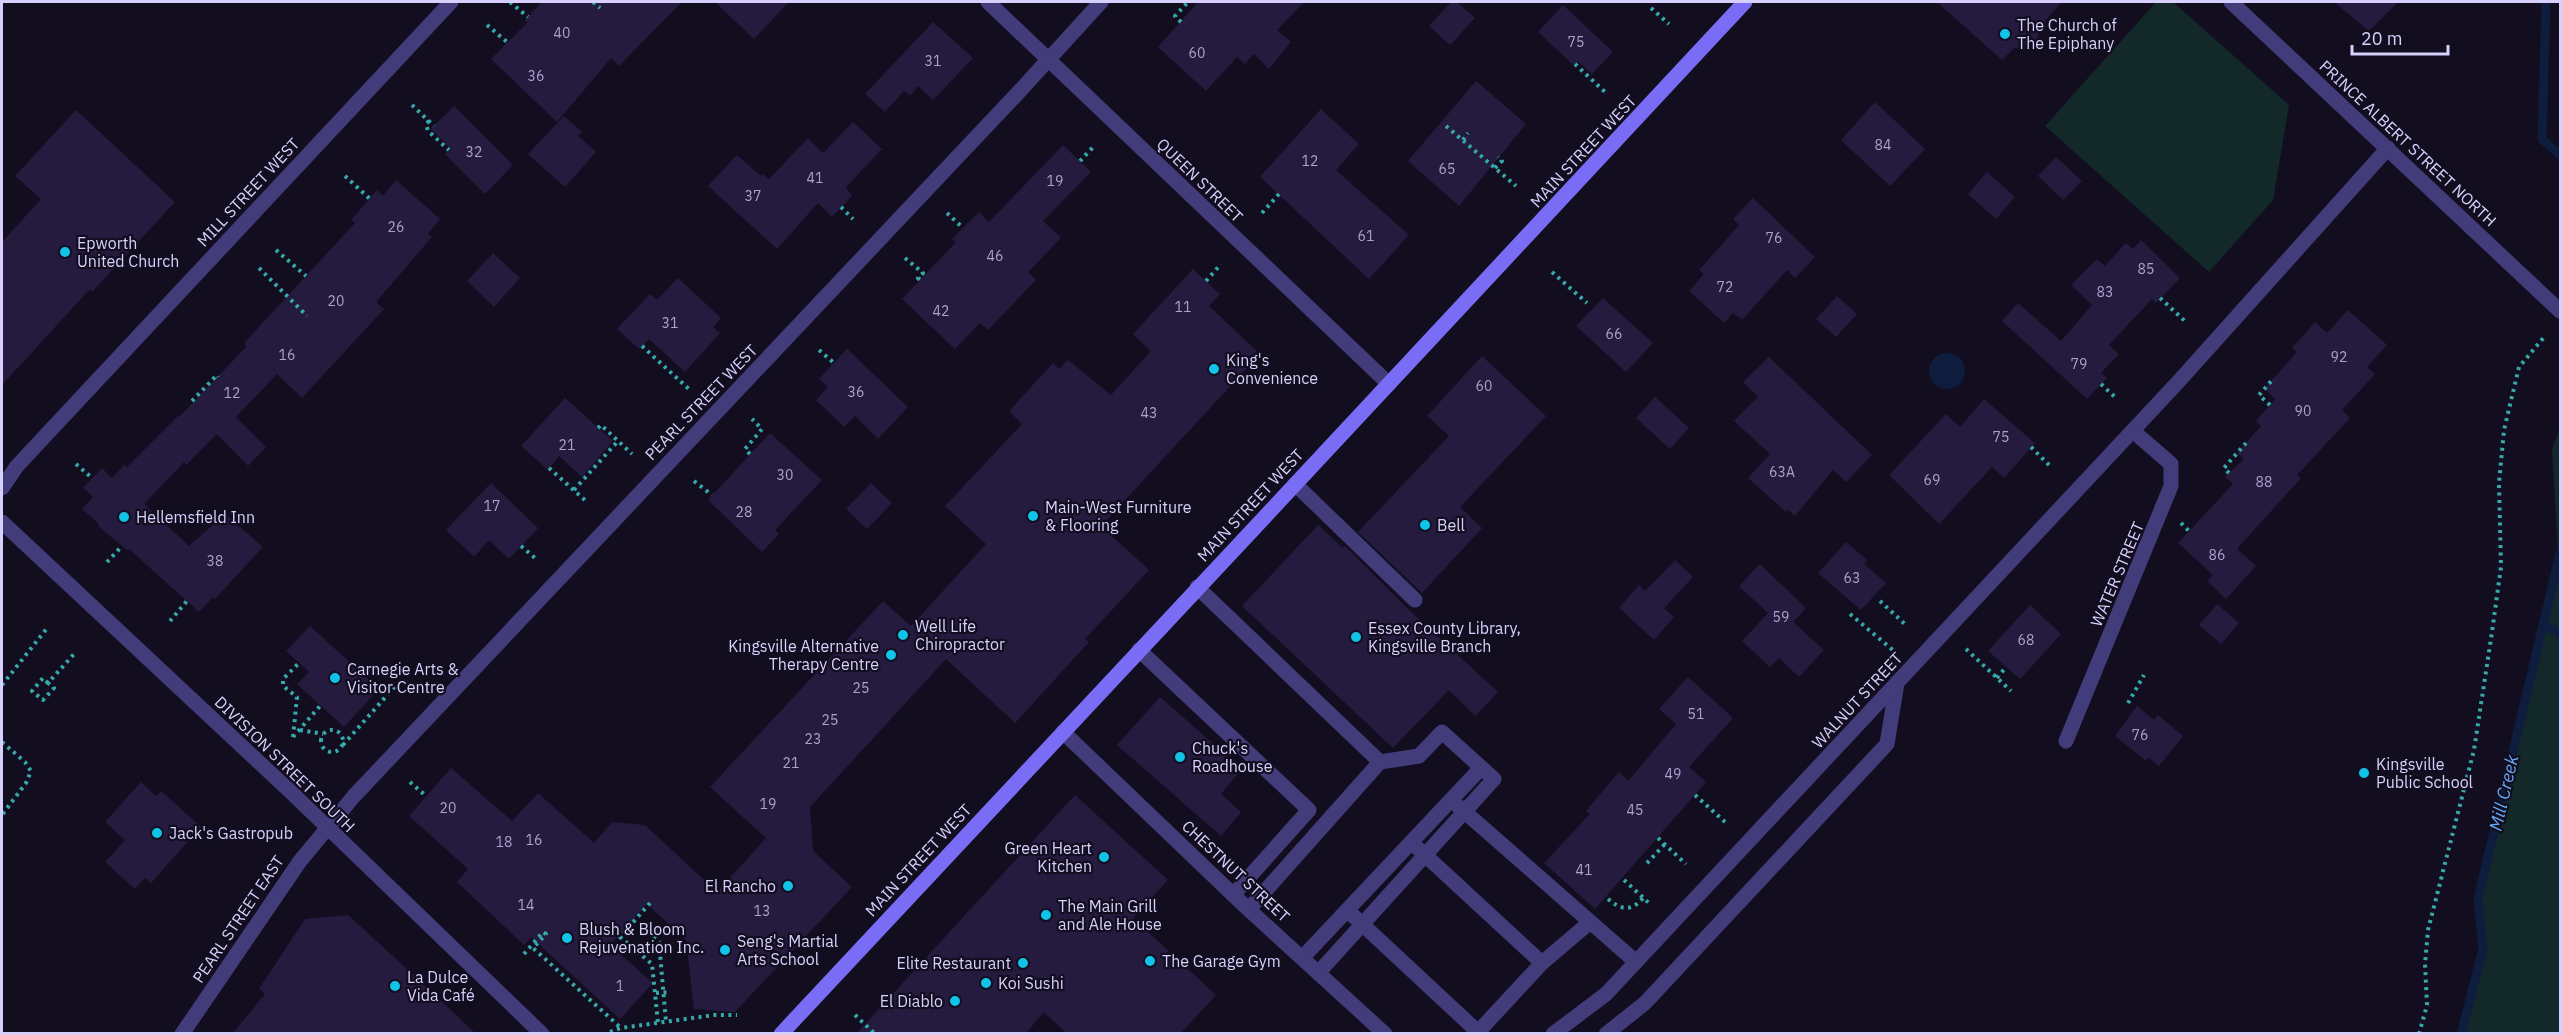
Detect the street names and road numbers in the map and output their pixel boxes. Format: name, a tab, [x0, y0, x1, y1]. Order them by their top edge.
street label: PRINCE ALBERT STREET NORTH	[2315, 56, 2501, 230]
street label: MAIN STREET WEST	[1526, 91, 1640, 211]
street label: MILL STREET WEST	[193, 134, 303, 250]
street label: QUEEN STREET	[1153, 134, 1247, 226]
street label: PEARL STREET WEST	[641, 340, 761, 464]
street label: MAIN STREET WEST	[1193, 445, 1307, 565]
street label: WATER STREET	[2086, 518, 2148, 630]
street label: WALNUT STREET	[1807, 648, 1907, 752]
street label: DIVISION STREET SOUTH	[211, 692, 359, 836]
street label: MAIN STREET WEST	[861, 800, 975, 920]
street label: CHESTNUT STREET	[1178, 816, 1294, 926]
street label: PEARL STREET EAST	[188, 852, 288, 986]

